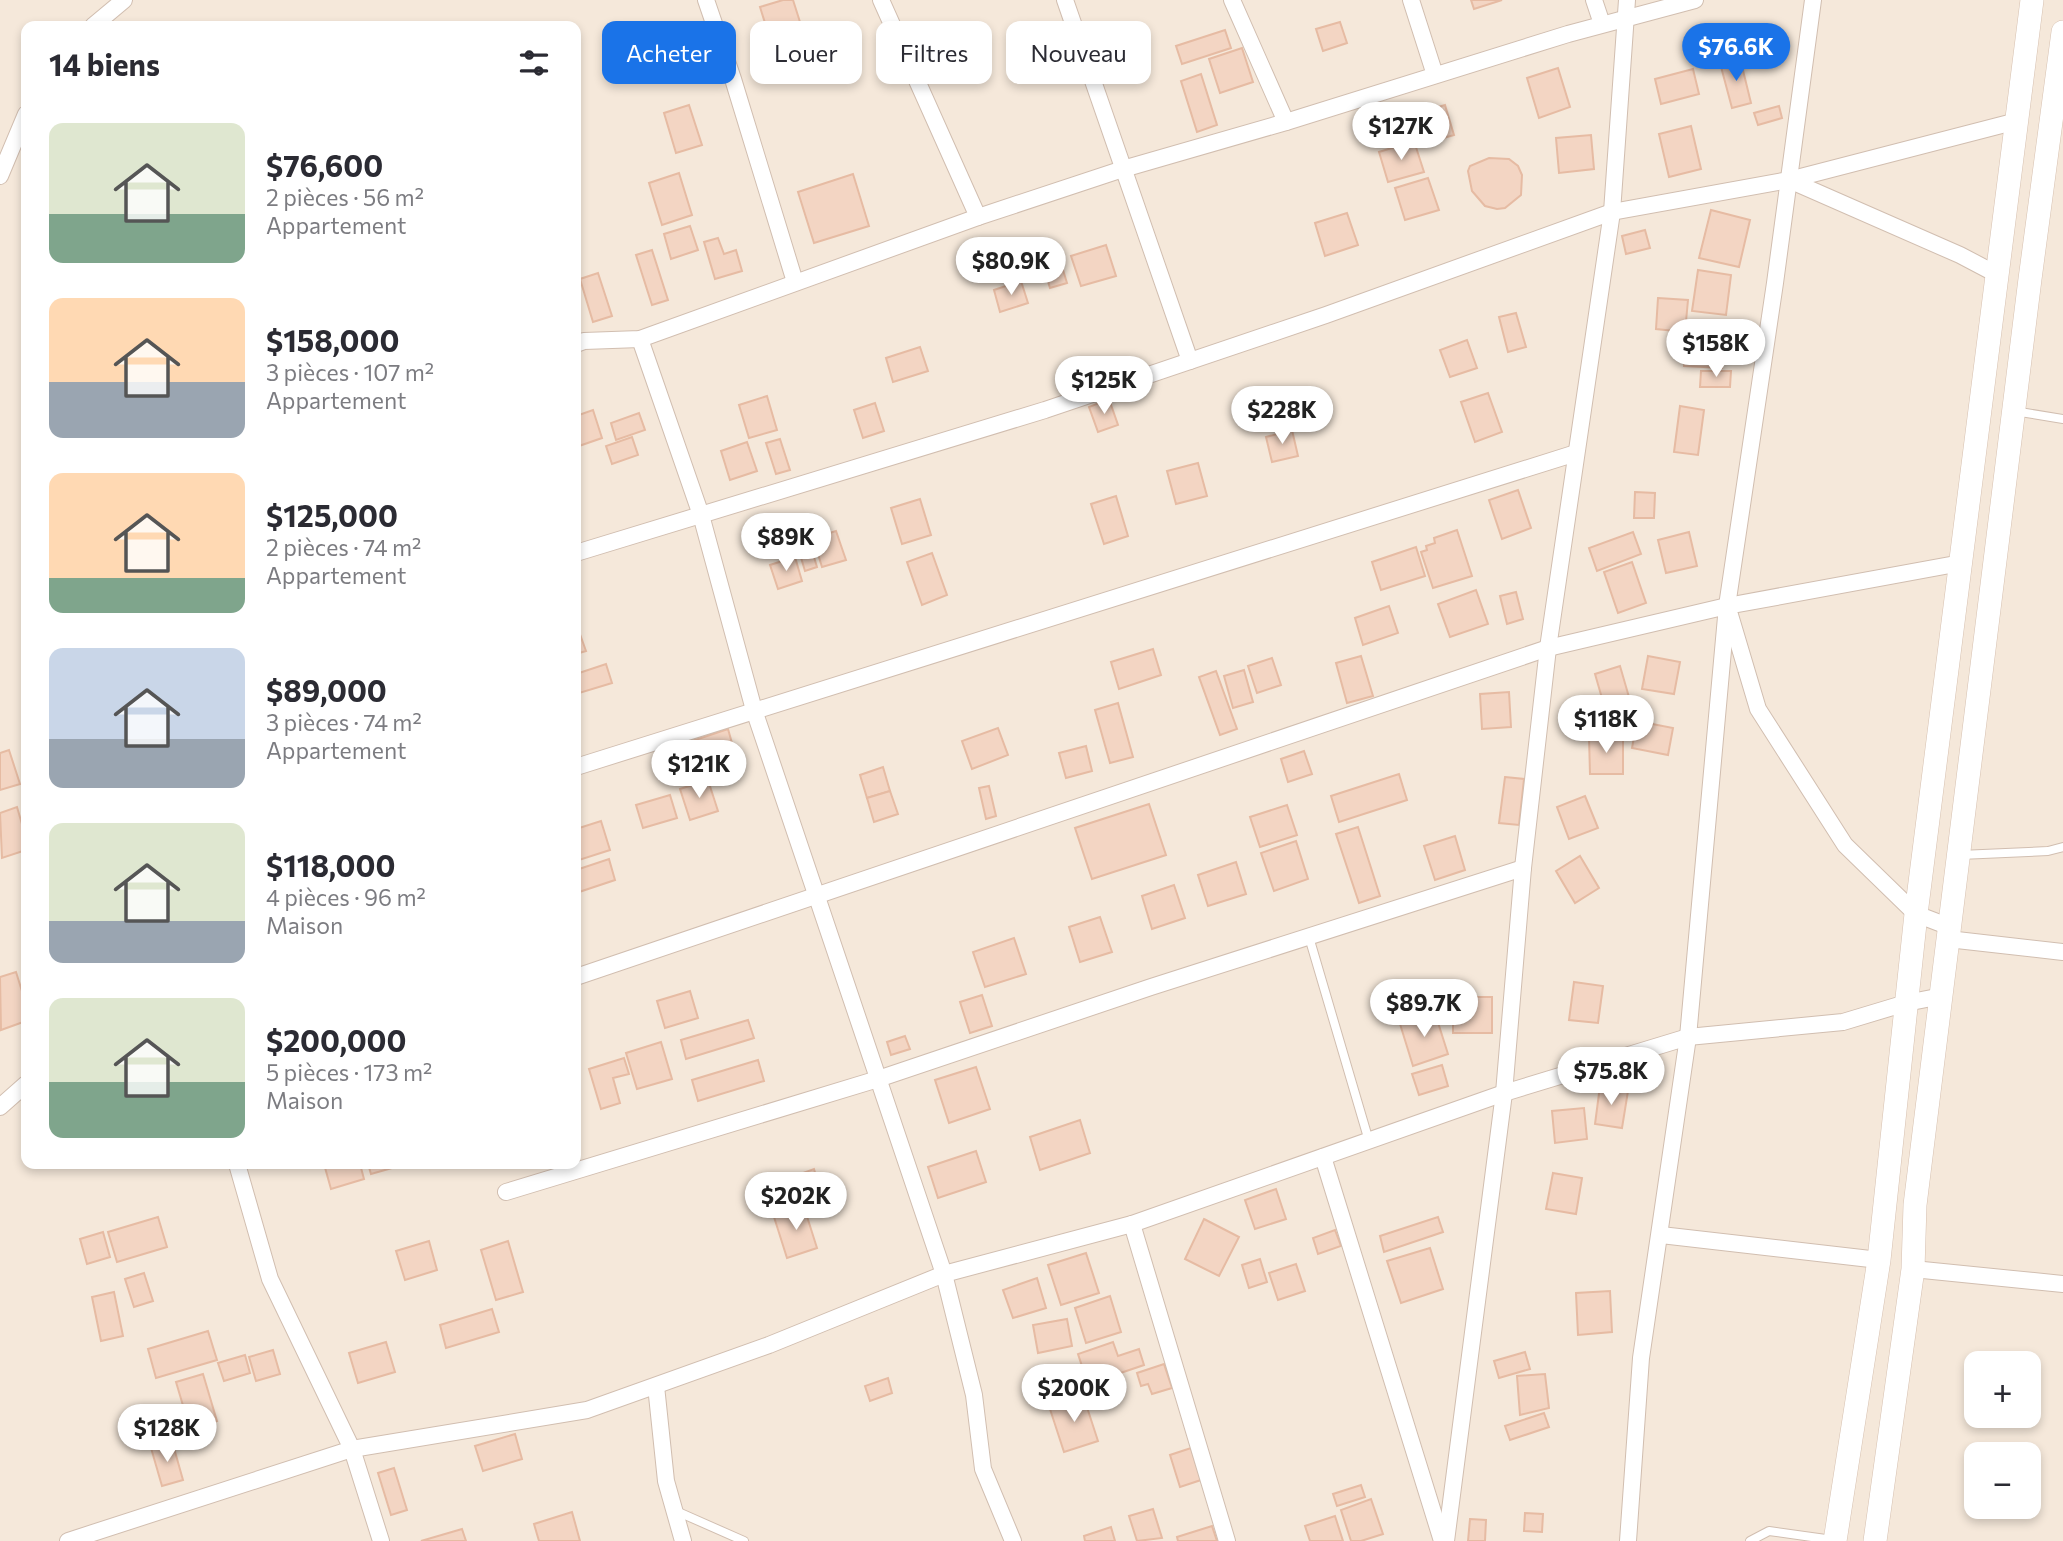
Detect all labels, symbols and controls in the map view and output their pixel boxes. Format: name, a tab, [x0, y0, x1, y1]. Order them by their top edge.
chip: Acheter	[602, 21, 736, 84]
chip: Louer	[750, 21, 862, 84]
chip: Filtres	[876, 21, 992, 84]
chip: Nouveau	[1006, 21, 1151, 84]
pin: $76.6K	[1679, 24, 1793, 83]
text: $76.6K	[1698, 32, 1774, 60]
icon: filters	[515, 44, 553, 82]
text: 14 biens	[49, 45, 160, 82]
pin: $127K	[1352, 102, 1450, 162]
text: $127K	[1368, 111, 1434, 139]
text: $76,600	[266, 146, 383, 183]
icon: home	[105, 151, 189, 235]
text: 2 pièces · 56 m²	[266, 183, 424, 211]
text: Appartement	[266, 211, 407, 239]
pin: $80.9K	[954, 238, 1068, 297]
text: $80.9K	[972, 246, 1050, 274]
pin: $158K	[1667, 320, 1765, 379]
text: $158,000	[266, 321, 399, 358]
icon: home	[105, 326, 189, 410]
text: $158K	[1682, 328, 1750, 356]
pin: $125K	[1055, 356, 1153, 416]
text: 3 pièces · 107 m²	[266, 358, 434, 386]
text: $125K	[1071, 365, 1137, 393]
text: Appartement	[266, 386, 407, 414]
pin: $228K	[1233, 386, 1331, 446]
text: $228K	[1247, 395, 1317, 423]
text: $125,000	[266, 496, 398, 533]
icon: home	[105, 501, 189, 585]
pin: $89K	[745, 514, 827, 573]
text: $89K	[757, 522, 815, 550]
text: 2 pièces · 74 m²	[266, 533, 421, 561]
text: Appartement	[266, 561, 407, 589]
text: $89,000	[266, 671, 387, 708]
icon: home	[105, 676, 189, 760]
pin: $118K	[1557, 696, 1655, 755]
text: $118K	[1574, 704, 1638, 732]
text: 3 pièces · 74 m²	[266, 708, 422, 736]
text: Appartement	[266, 736, 407, 764]
pin: $121K	[650, 740, 748, 800]
text: $121K	[667, 749, 731, 777]
text: $118,000	[266, 846, 395, 883]
icon: home	[105, 851, 189, 935]
text: 4 pièces · 96 m²	[266, 883, 426, 911]
text: Maison	[266, 911, 343, 939]
pin: $89.7K	[1367, 979, 1481, 1039]
text: $89.7K	[1386, 988, 1462, 1016]
text: $200,000	[266, 1021, 406, 1058]
icon: home	[105, 1026, 189, 1110]
pin: $75.8K	[1554, 1048, 1668, 1107]
text: $75.8K	[1574, 1056, 1648, 1084]
text: 5 pièces · 173 m²	[266, 1058, 432, 1086]
text: Maison	[266, 1086, 343, 1114]
pin: $202K	[747, 1172, 845, 1232]
text: $202K	[761, 1181, 831, 1209]
map controls	[1964, 1351, 2041, 1519]
button: +	[1964, 1351, 2041, 1428]
pin: $200K	[1025, 1364, 1123, 1424]
text: $200K	[1038, 1373, 1110, 1401]
pin: $128K	[118, 1404, 216, 1464]
text: $128K	[134, 1413, 200, 1441]
button: −	[1964, 1442, 2041, 1519]

